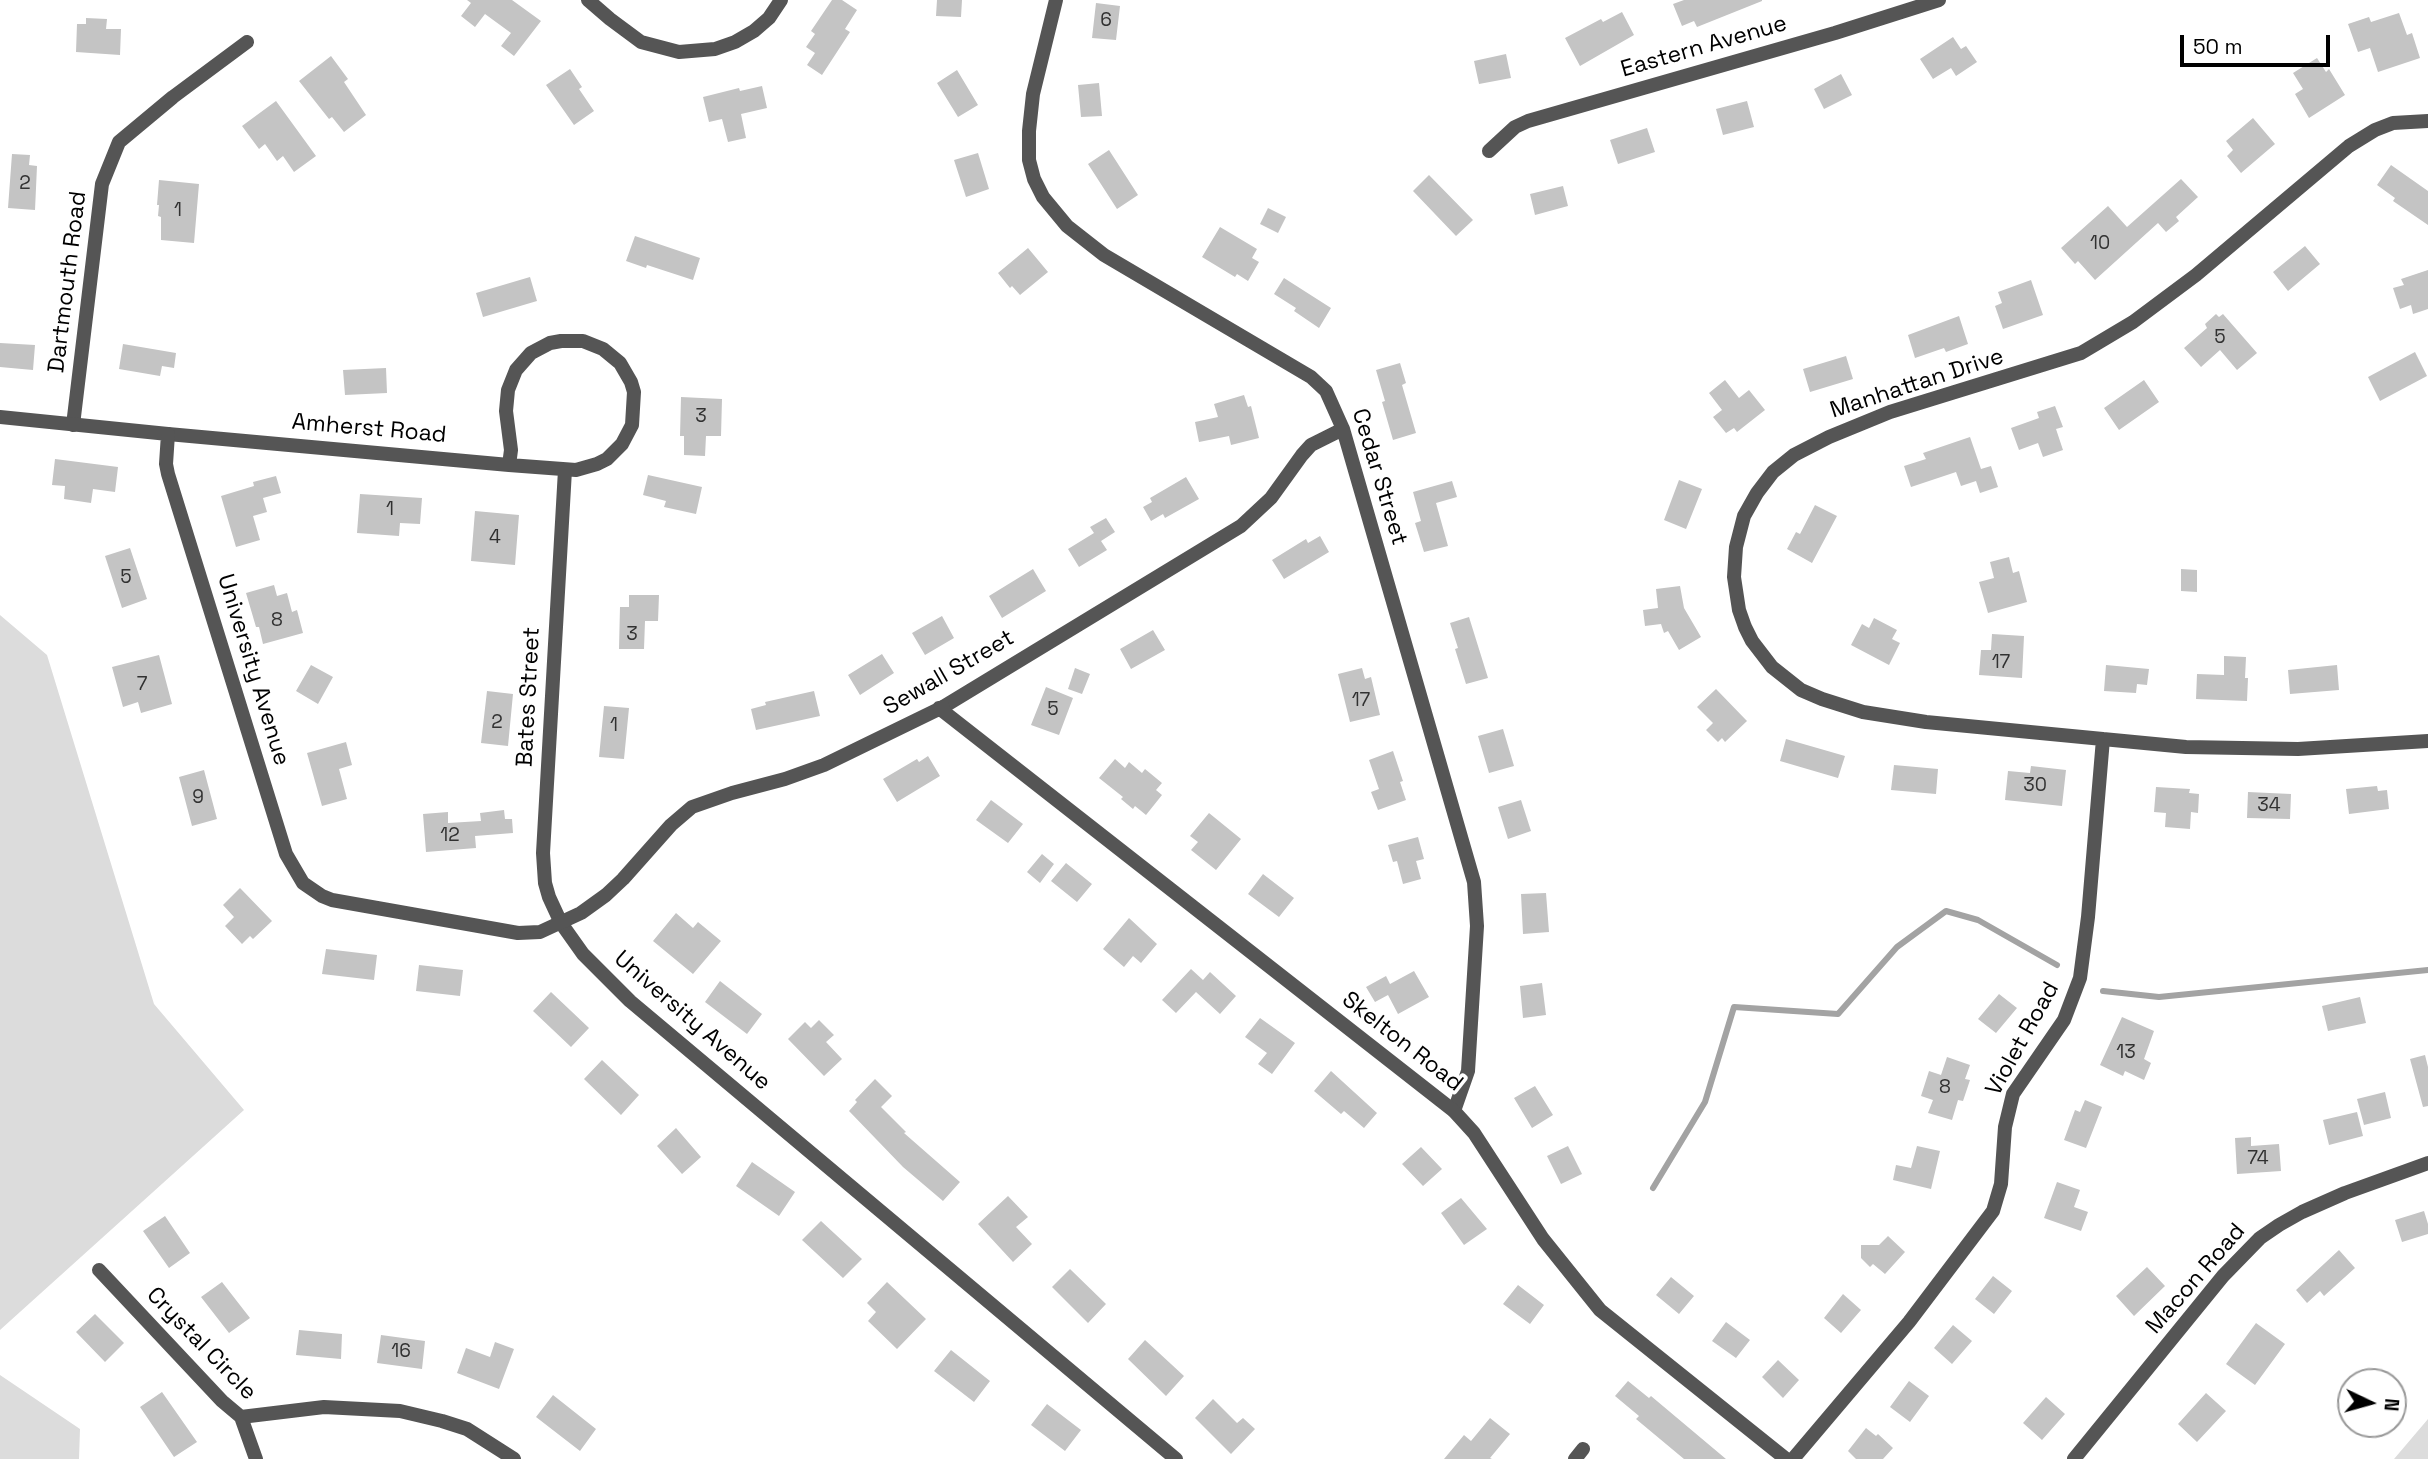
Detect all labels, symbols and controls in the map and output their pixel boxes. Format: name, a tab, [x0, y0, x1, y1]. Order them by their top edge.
house number: 6	[1100, 10, 1112, 32]
street label: Eastern Avenue	[1618, 10, 1790, 84]
scale bar	[2183, 21, 2334, 65]
text: 50 m	[2193, 33, 2243, 60]
house number: 2	[19, 173, 31, 195]
street label: Dartmouth Road	[43, 190, 93, 374]
house number: 1	[174, 200, 182, 222]
house number: 10	[2090, 233, 2110, 255]
house number: 5	[2214, 327, 2226, 349]
street label: Manhattan Drive	[1827, 343, 2007, 425]
street label: Cedar Street	[1345, 405, 1413, 549]
house number: 3	[695, 406, 707, 428]
street label: Amherst Road	[290, 408, 448, 450]
house number: 1	[386, 499, 394, 521]
house number: 4	[489, 527, 501, 549]
house number: 5	[120, 567, 132, 589]
street label: University Avenue	[211, 571, 295, 769]
house number: 8	[271, 610, 283, 632]
house number: 3	[626, 624, 638, 646]
street label: Sewall Street	[879, 624, 1019, 722]
street label: Bates Street	[512, 626, 546, 768]
house number: 17	[1992, 652, 2010, 674]
house number: 7	[137, 674, 147, 696]
house number: 17	[1352, 690, 1370, 712]
house number: 5	[1047, 699, 1059, 721]
house number: 2	[491, 712, 503, 734]
house number: 1	[610, 715, 618, 737]
house number: 30	[2023, 775, 2047, 797]
house number: 9	[192, 787, 204, 809]
house number: 34	[2257, 795, 2281, 817]
house number: 12	[440, 825, 460, 847]
street label: University Avenue	[608, 945, 776, 1097]
street label: Violet Road	[1980, 977, 2066, 1101]
street label: Skelton Road	[1336, 986, 1468, 1098]
house number: 13	[2116, 1042, 2136, 1064]
house number: 8	[1939, 1077, 1951, 1099]
house number: 74	[2247, 1148, 2269, 1170]
street label: Macon Road	[2141, 1218, 2251, 1340]
street label: Crystal Circle	[140, 1282, 262, 1406]
house number: 16	[391, 1341, 411, 1363]
north arrow	[2337, 1368, 2407, 1438]
text: N	[2378, 1397, 2404, 1412]

